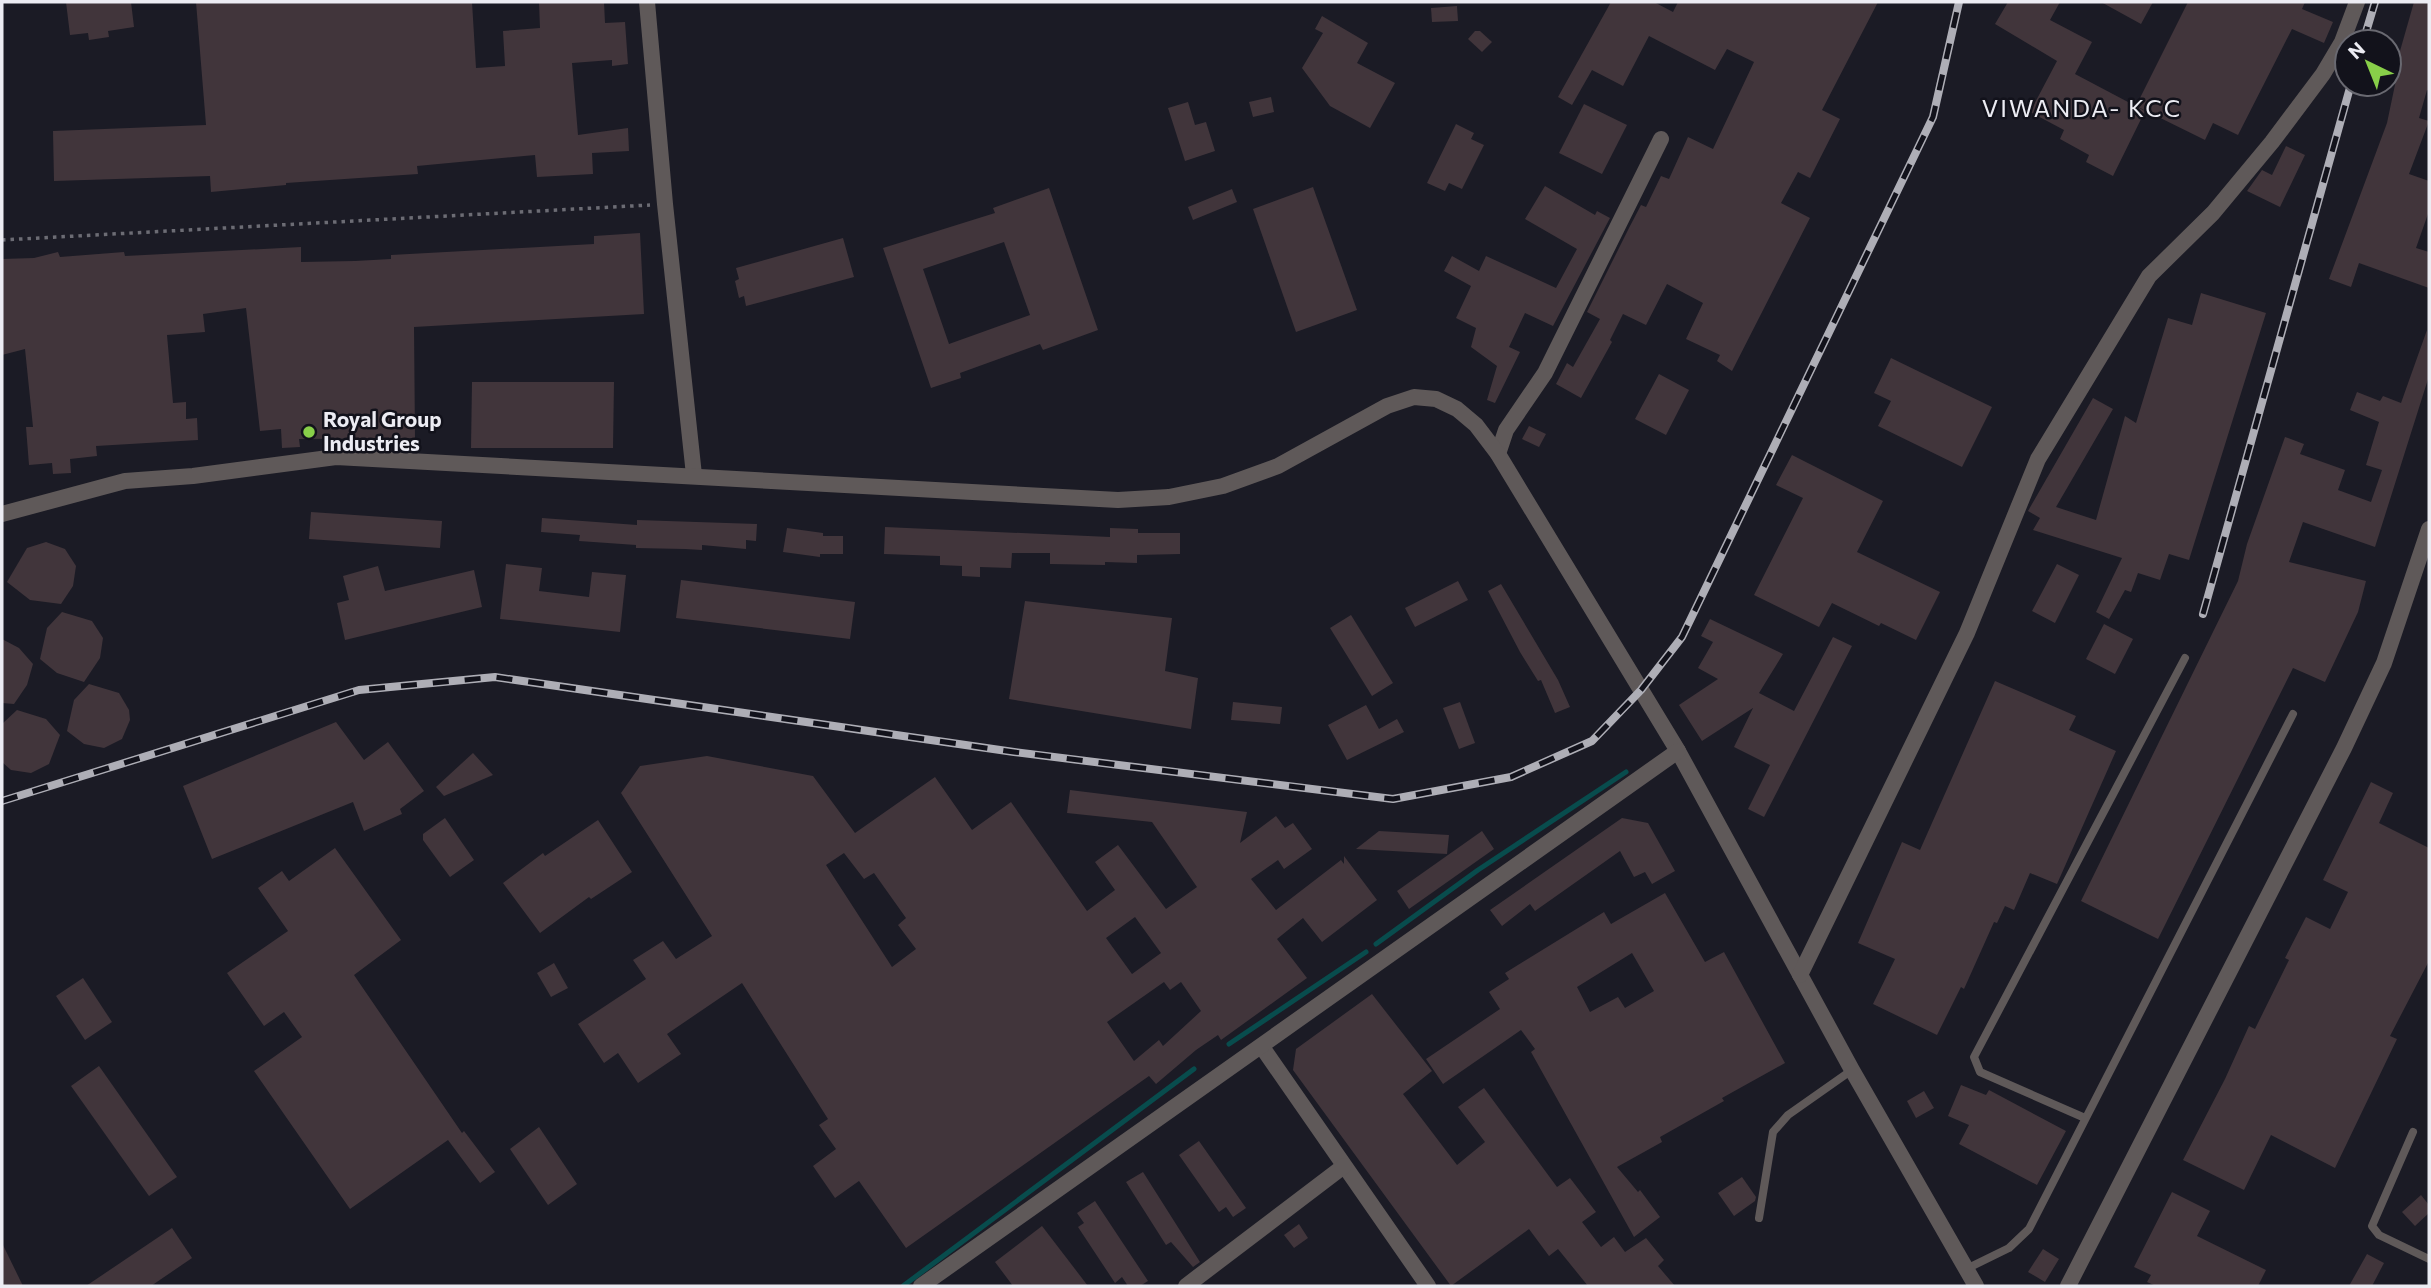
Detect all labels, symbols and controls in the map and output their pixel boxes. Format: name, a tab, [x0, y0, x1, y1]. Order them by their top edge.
north arrow	[2333, 28, 2403, 98]
text: N	[2343, 37, 2369, 63]
district label: VIWANDA- KCC	[1982, 93, 2182, 122]
place label: Royal Group Industries	[323, 406, 442, 455]
marker: Royal Group Industries	[301, 424, 317, 440]

